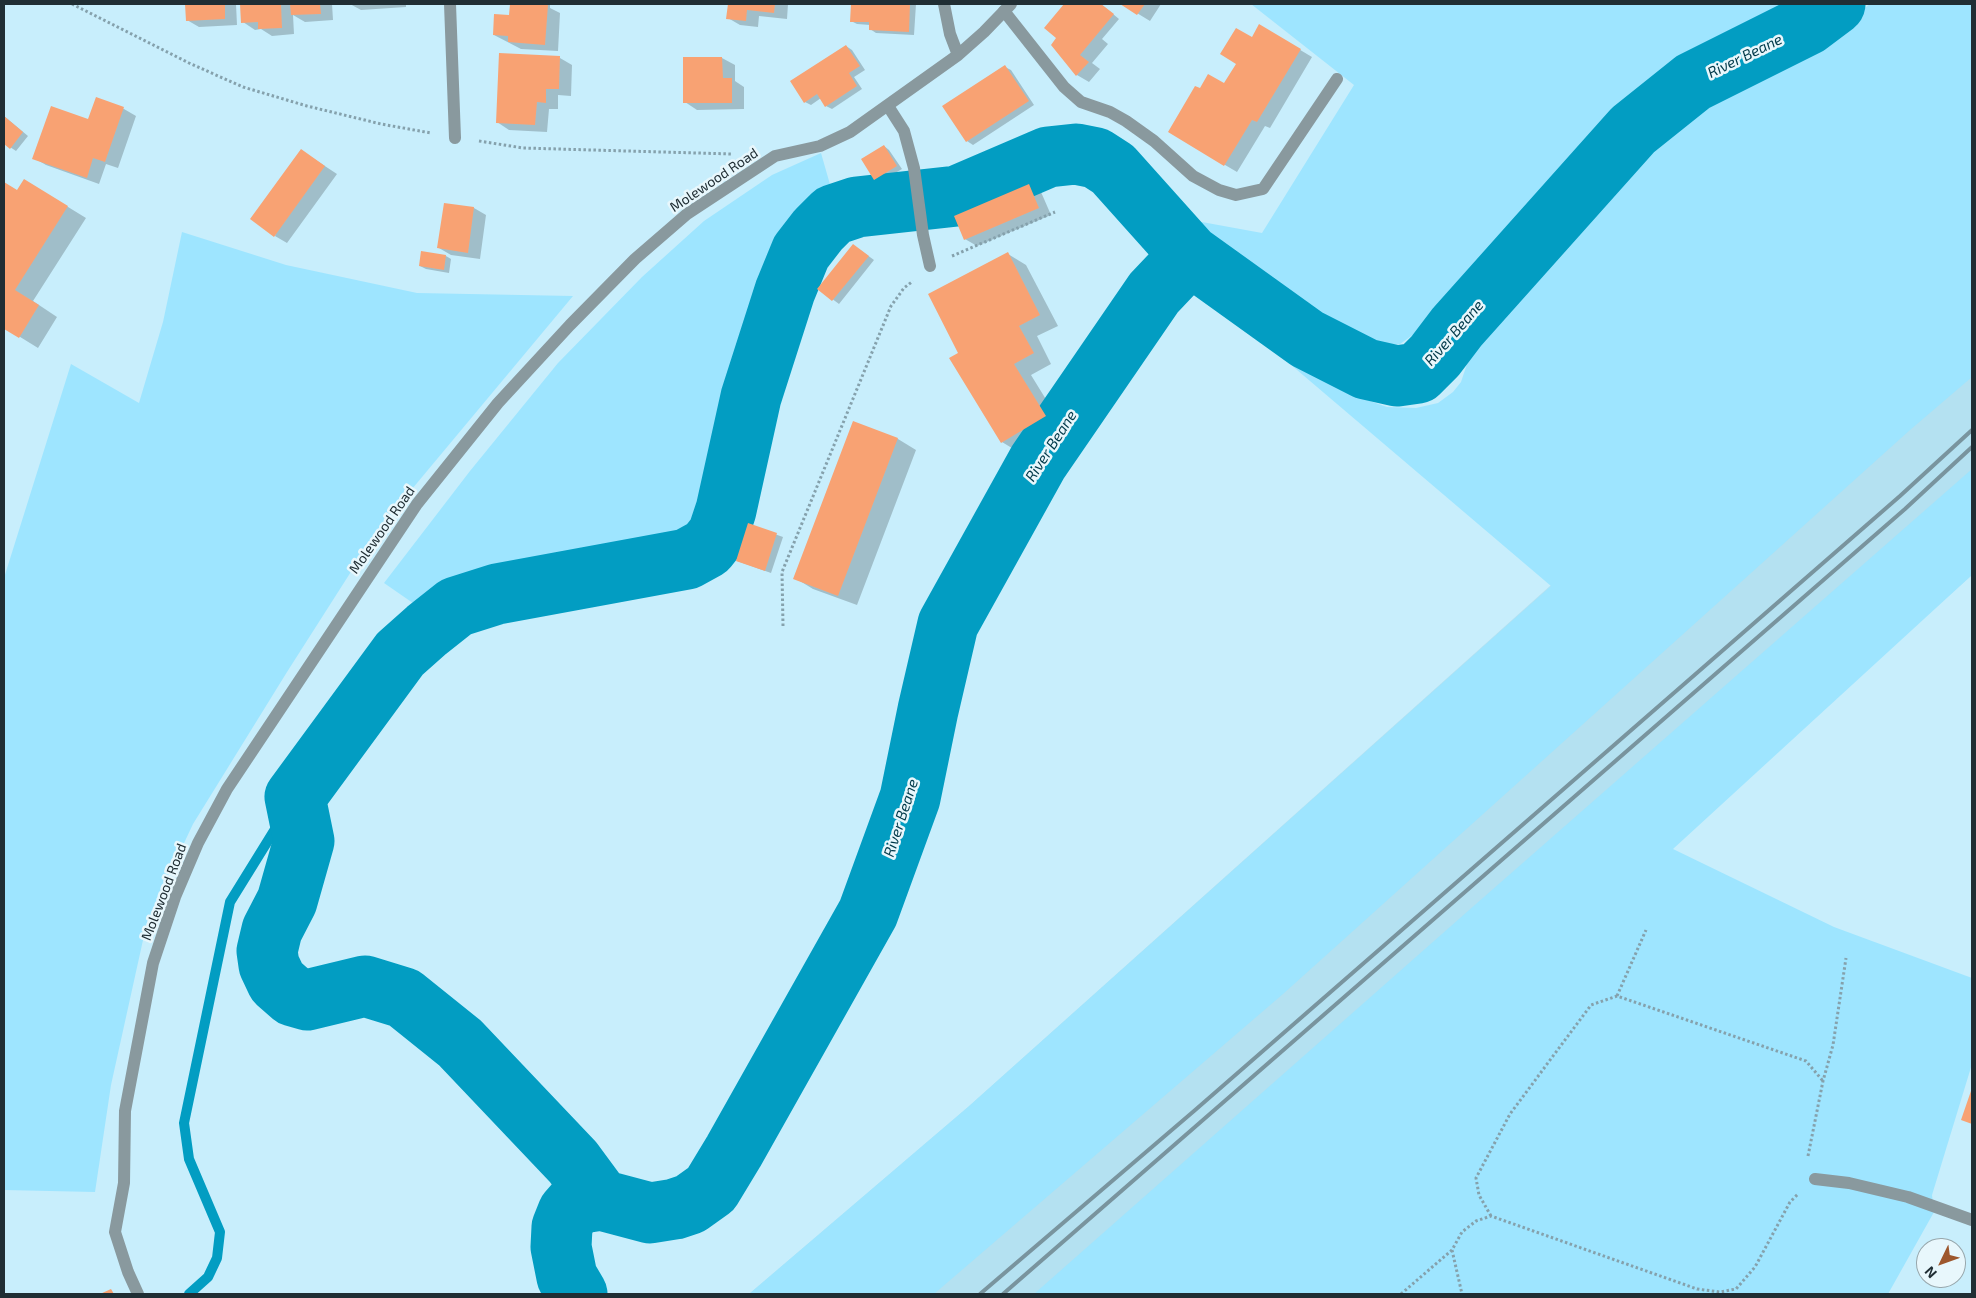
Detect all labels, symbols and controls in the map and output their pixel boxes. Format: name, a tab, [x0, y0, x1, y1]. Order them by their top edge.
water label: River Beane	[1705, 30, 1785, 82]
street label: Molewood Road	[667, 144, 761, 216]
water label: River Beane	[1421, 297, 1487, 369]
water label: River Beane	[1021, 407, 1081, 485]
street label: Molewood Road	[346, 483, 418, 577]
water label: River Beane	[880, 777, 922, 859]
street label: Molewood Road	[138, 841, 190, 943]
north arrow	[1916, 1238, 1966, 1288]
text: N	[1921, 1263, 1940, 1282]

